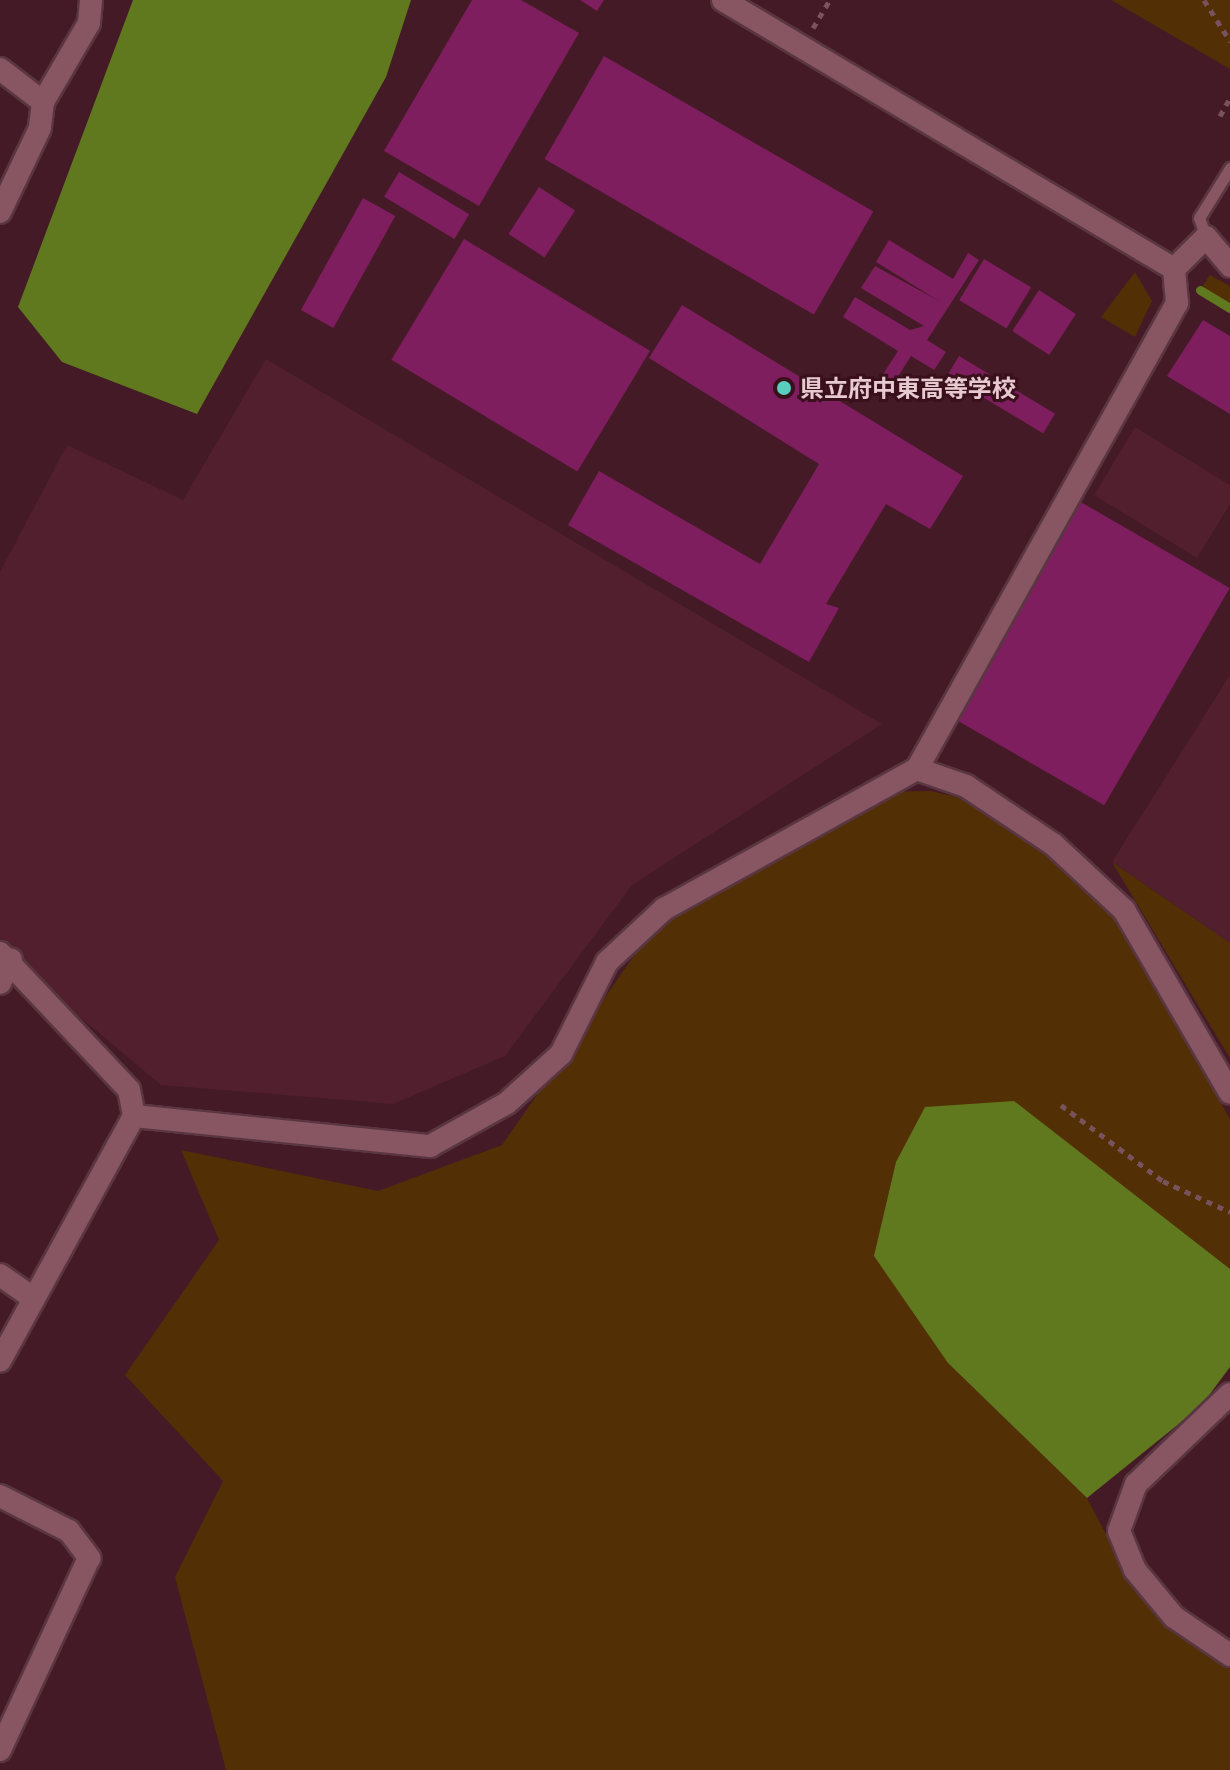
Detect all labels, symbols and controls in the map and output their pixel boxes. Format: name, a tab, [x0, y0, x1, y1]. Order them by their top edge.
place label: 県立府中東高等学校	[800, 374, 1016, 402]
marker: 県立府中東高等学校	[775, 379, 793, 397]

